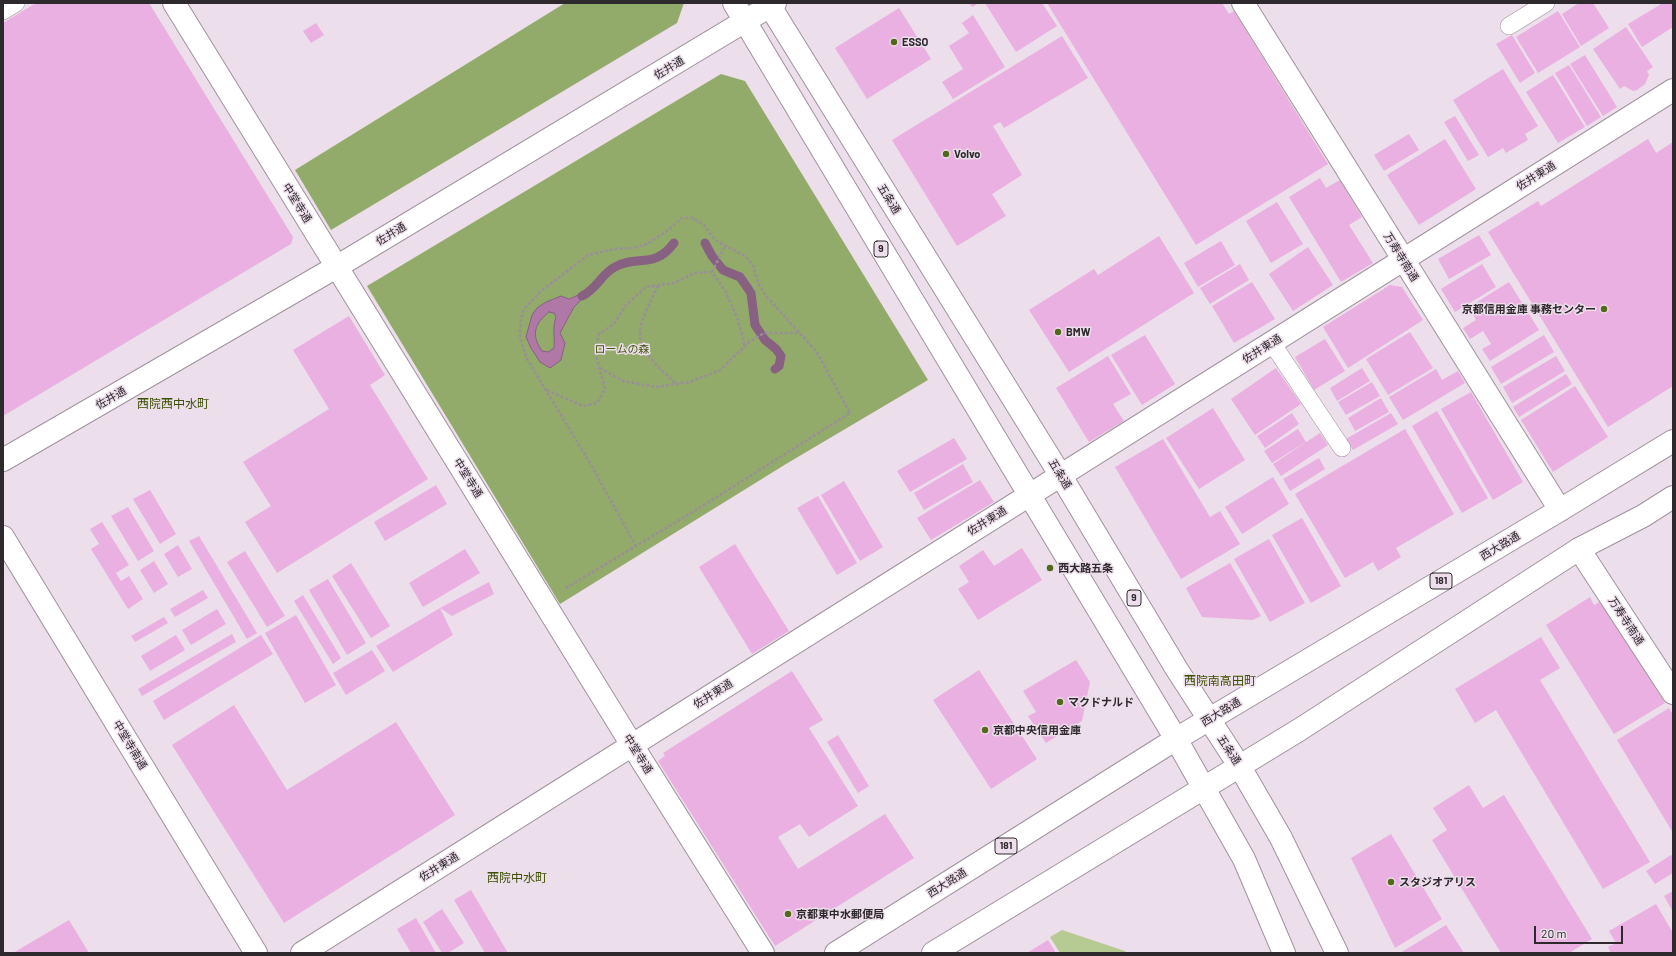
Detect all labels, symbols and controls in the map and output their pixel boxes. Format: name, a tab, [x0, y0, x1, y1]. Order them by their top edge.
place label: ESSO	[902, 35, 928, 49]
marker: ESSO	[889, 37, 899, 47]
street label: 佐井通	[651, 54, 687, 82]
place label: Volvo	[954, 147, 980, 161]
marker: Volvo	[941, 149, 951, 159]
street label: 佐井東通	[1514, 159, 1558, 193]
street label: 中堂寺通	[280, 181, 314, 225]
street label: 五条通	[875, 182, 903, 216]
street label: 佐井通	[373, 220, 409, 248]
street label: 万寿寺南通	[1381, 230, 1421, 284]
road number: 9	[874, 241, 888, 257]
place label: 京都信用金庫 事務センター	[1462, 302, 1596, 316]
marker: 京都信用金庫 事務センター	[1599, 304, 1609, 314]
place label: BMW	[1066, 325, 1090, 339]
marker: BMW	[1053, 327, 1063, 337]
street label: 佐井東通	[1240, 332, 1284, 366]
park label: ロームの森	[595, 342, 649, 356]
street label: 佐井通	[93, 384, 129, 412]
district label: 西院西中水町	[137, 397, 209, 411]
street label: 中堂寺通	[451, 456, 485, 500]
street label: 五条通	[1046, 456, 1074, 492]
street label: 佐井東通	[965, 504, 1009, 538]
street label: 西大路通	[1478, 529, 1522, 563]
place label: 西大路五条	[1058, 561, 1113, 575]
marker: 西大路五条	[1045, 563, 1055, 573]
road number: 181	[1430, 573, 1452, 589]
road number: 9	[1127, 590, 1141, 606]
street label: 万寿寺南通	[1605, 594, 1647, 648]
district label: 西院南高田町	[1184, 674, 1256, 688]
street label: 佐井東通	[691, 677, 735, 711]
place label: マクドナルド	[1068, 695, 1134, 709]
street label: 西大路通	[1199, 695, 1243, 729]
marker: マクドナルド	[1055, 697, 1065, 707]
street label: 中堂寺南通	[110, 718, 150, 772]
place label: 京都中央信用金庫	[993, 723, 1081, 737]
marker: 京都中央信用金庫	[980, 725, 990, 735]
street label: 中堂寺通	[621, 732, 655, 776]
street label: 五条通	[1214, 733, 1244, 767]
road number: 181	[995, 838, 1017, 854]
street label: 佐井東通	[417, 850, 461, 884]
street label: 西大路通	[925, 866, 969, 900]
district label: 西院中水町	[487, 871, 547, 885]
place label: スタジオアリス	[1399, 875, 1476, 889]
marker: スタジオアリス	[1386, 877, 1396, 887]
place label: 京都東中水郵便局	[796, 907, 884, 921]
marker: 京都東中水郵便局	[783, 909, 793, 919]
scale bar	[1536, 918, 1625, 944]
text: 20 m	[1541, 926, 1567, 940]

